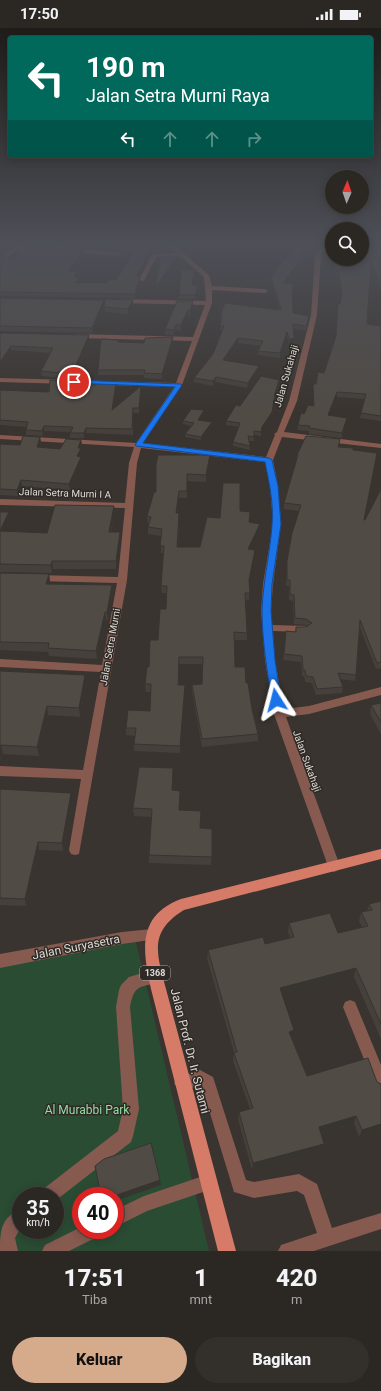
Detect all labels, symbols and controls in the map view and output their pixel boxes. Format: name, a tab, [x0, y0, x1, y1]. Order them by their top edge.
text: 17:50	[20, 5, 59, 23]
text: 190 m	[86, 51, 165, 84]
icon: left	[20, 52, 72, 104]
text: Jalan Setra Murni Raya	[86, 85, 270, 106]
icon: left	[117, 128, 139, 150]
icon: ahead	[159, 128, 181, 150]
icon: ahead	[201, 128, 223, 150]
icon: right	[243, 128, 265, 150]
north arrow	[325, 170, 369, 214]
map controls	[325, 170, 369, 266]
button: search	[325, 222, 369, 266]
street label: Jalan Sukahaji	[272, 343, 300, 409]
pin	[57, 365, 91, 399]
icon: arrive	[63, 371, 85, 393]
street label: Jalan Setra Murni I A	[19, 486, 112, 500]
street label: Jalan Setra Murni	[98, 608, 122, 686]
position arrow	[255, 679, 297, 721]
street label: Jalan Sukahaji	[291, 729, 323, 793]
street label: Jalan Suryasetra	[31, 932, 121, 962]
road number: 1368	[140, 966, 170, 980]
street label: Jalan Prof. Dr. Ir. Sutami	[168, 987, 212, 1115]
park label: Al Murabbi Park	[45, 1103, 130, 1117]
speed limit sign: 40	[72, 1187, 124, 1239]
text: 35	[27, 1196, 49, 1220]
text: km/h	[26, 1217, 50, 1228]
text: 17:51	[64, 1264, 126, 1292]
text: 1	[194, 1264, 208, 1292]
text: 420	[276, 1264, 317, 1292]
text: Tiba	[82, 1292, 107, 1307]
text: mnt	[189, 1292, 212, 1307]
text: m	[291, 1292, 302, 1307]
button: Keluar	[12, 1337, 187, 1383]
button: Bagikan	[195, 1337, 369, 1383]

